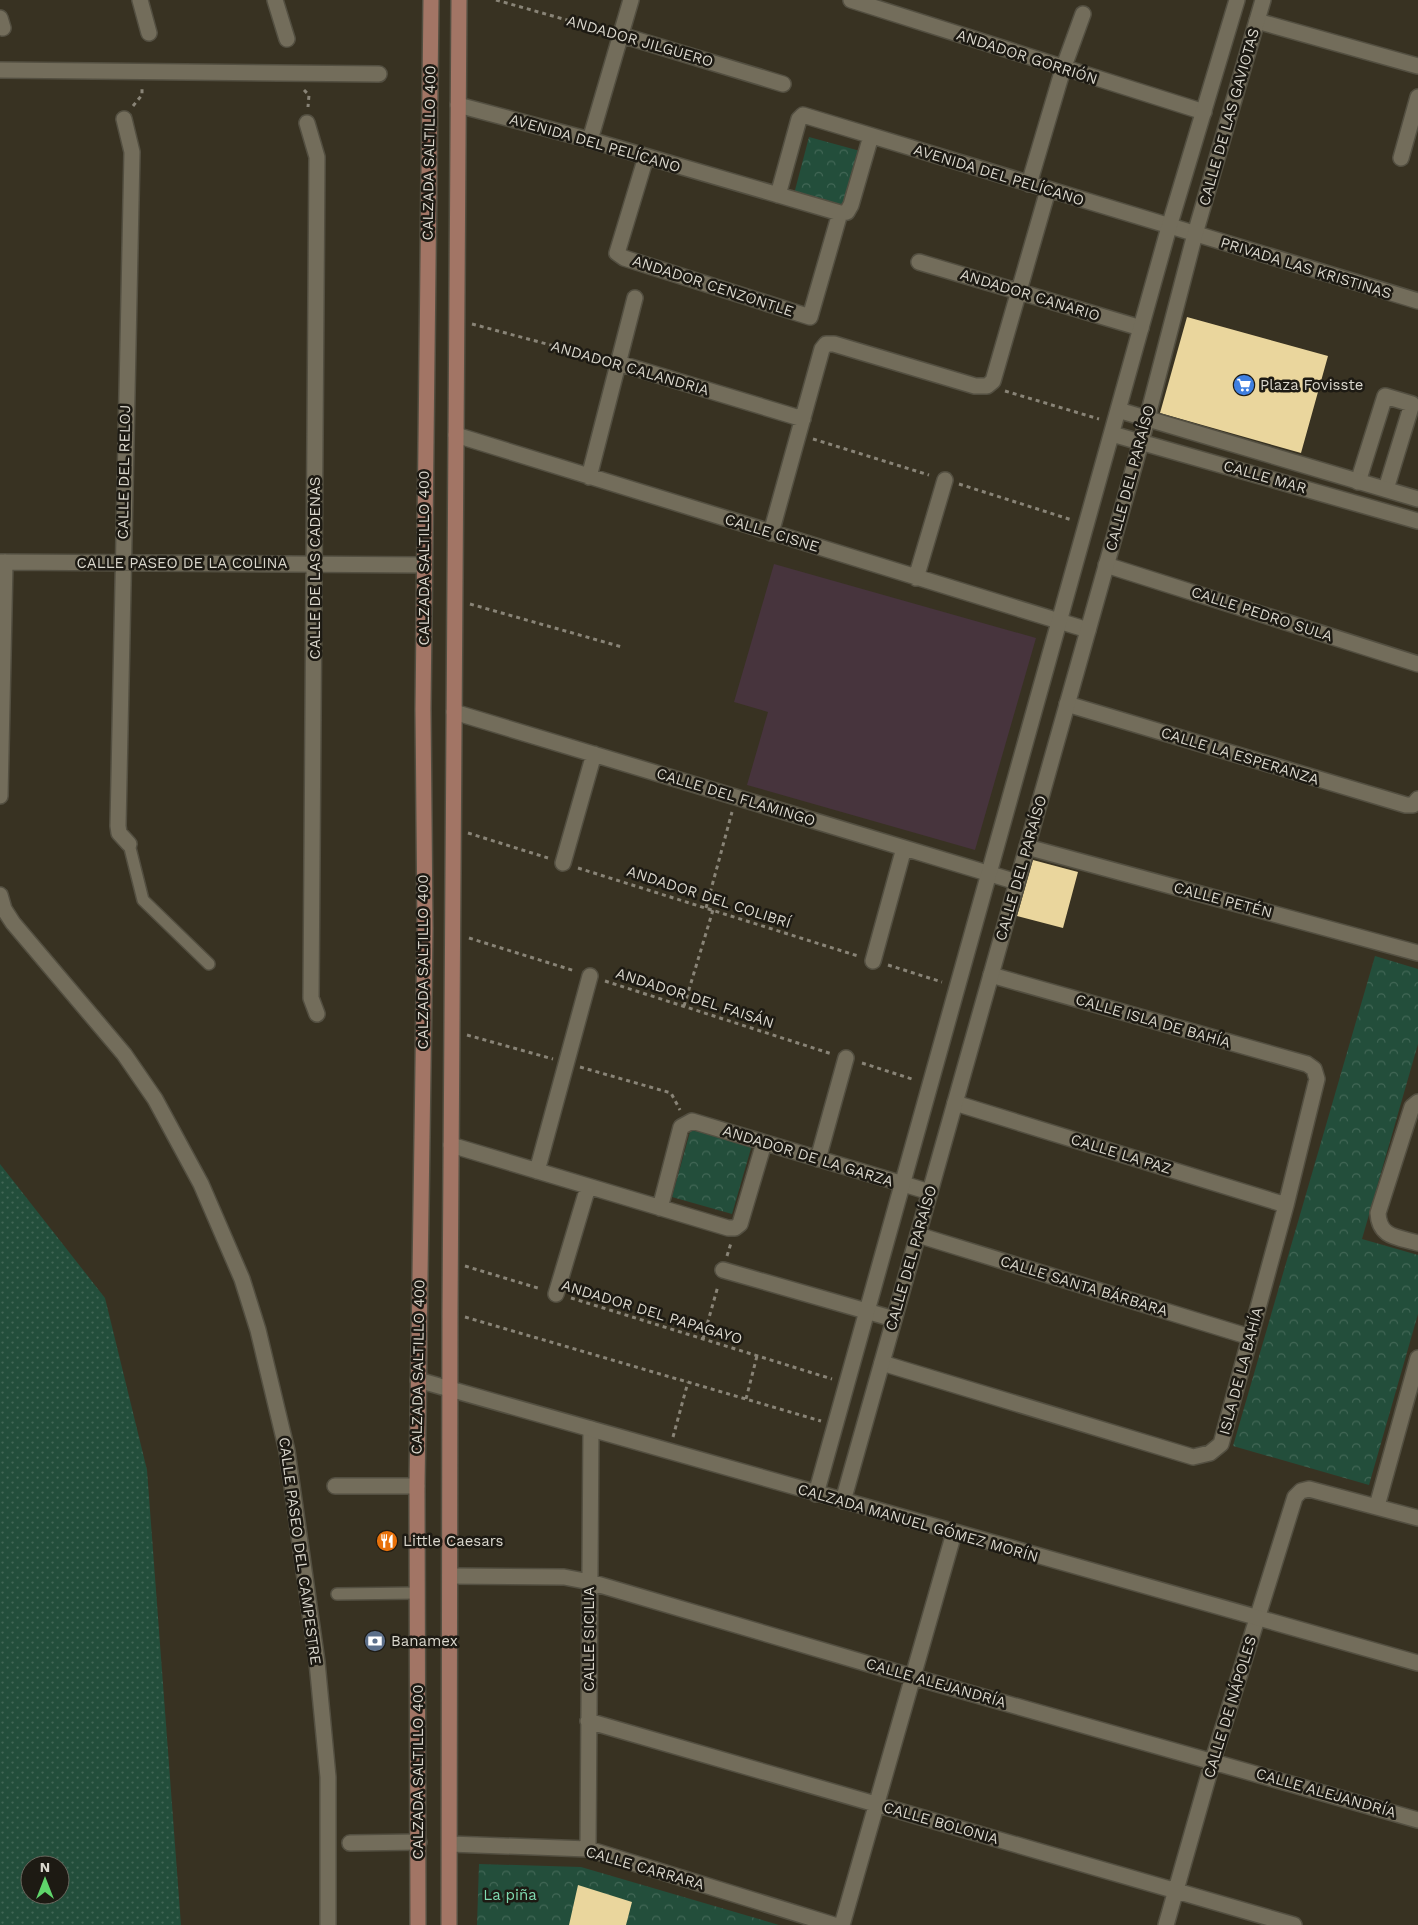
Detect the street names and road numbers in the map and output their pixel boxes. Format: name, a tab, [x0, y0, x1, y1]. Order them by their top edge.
street label: ANDADOR JILGUERO	[565, 11, 715, 71]
street label: ANDADOR GORRIÓN	[954, 25, 1100, 88]
street label: CALLE DE LAS GAVIOTAS	[1195, 26, 1263, 208]
street label: CALZADA SALTILLO 400	[418, 65, 440, 241]
street label: AVENIDA DEL PELÍCANO	[507, 110, 683, 176]
street label: AVENIDA DEL PELÍCANO	[912, 140, 1086, 210]
street label: PRIVADA LAS KRISTINAS	[1218, 233, 1394, 303]
street label: ANDADOR CENZONTLE	[630, 251, 796, 321]
street label: ANDADOR CANARIO	[958, 265, 1102, 325]
street label: ANDADOR CALANDRIA	[549, 337, 711, 399]
street label: CALLE DEL PARAÍSO	[1102, 403, 1158, 553]
street label: CALLE DEL RELOJ	[114, 404, 134, 540]
street label: CALLE MAR	[1221, 457, 1309, 497]
street label: CALZADA SALTILLO 400	[415, 470, 433, 646]
street label: CALLE DE LAS CADENAS	[306, 477, 324, 659]
street label: CALLE CISNE	[723, 510, 821, 556]
street label: CALLE PASEO DE LA COLINA	[76, 554, 288, 572]
street label: CALLE PEDRO SULA	[1189, 583, 1335, 645]
street label: CALLE LA ESPERANZA	[1159, 723, 1321, 789]
street label: CALLE DEL FLAMINGO	[654, 764, 818, 830]
street label: CALLE DEL PARAÍSO	[992, 793, 1050, 943]
street label: ANDADOR DEL COLIBRÍ	[625, 862, 793, 932]
street label: CALZADA SALTILLO 400	[414, 874, 432, 1050]
street label: CALLE PETÉN	[1172, 878, 1274, 922]
street label: ANDADOR DEL FAISÁN	[614, 964, 776, 1032]
street label: CALLE ISLA DE BAHÍA	[1073, 990, 1233, 1052]
street label: ANDADOR DE LA GARZA	[721, 1121, 896, 1191]
street label: CALLE LA PAZ	[1069, 1130, 1173, 1178]
street label: CALLE DEL PARAÍSO	[882, 1183, 940, 1333]
street label: CALLE SANTA BÁRBARA	[998, 1252, 1170, 1320]
street label: ANDADOR DEL PAPAGAYO	[559, 1276, 745, 1348]
street label: CALZADA SALTILLO 400	[407, 1279, 429, 1455]
street label: ISLA DE LA BAHÍA	[1215, 1305, 1267, 1437]
street label: CALLE PASEO DEL CAMPESTRE	[275, 1436, 325, 1666]
street label: CALZADA MANUEL GÓMEZ MORÍN	[796, 1479, 1041, 1566]
street label: CALLE SICILIA	[580, 1586, 598, 1691]
street label: CALLE DE NÁPOLES	[1200, 1634, 1260, 1780]
street label: CALLE ALEJANDRÍA	[864, 1654, 1008, 1712]
street label: CALZADA SALTILLO 400	[409, 1684, 427, 1860]
street label: CALLE ALEJANDRÍA	[1254, 1764, 1398, 1822]
street label: CALLE BOLONIA	[881, 1798, 1001, 1848]
street label: CALLE CARRARA	[584, 1842, 707, 1894]

